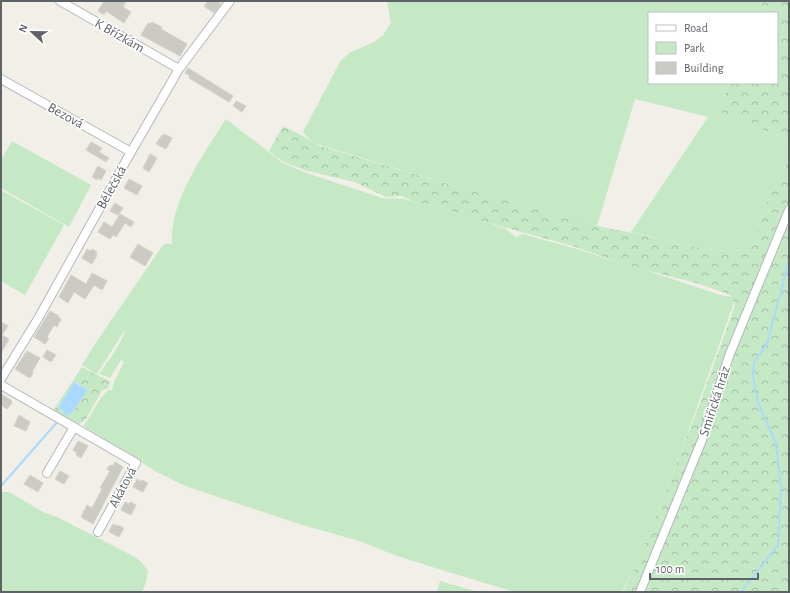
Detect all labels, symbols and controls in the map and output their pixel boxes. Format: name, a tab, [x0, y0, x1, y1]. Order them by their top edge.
north arrow	[12, 12, 52, 52]
legend	[648, 12, 778, 84]
street label: K Břízkám	[92, 16, 147, 56]
text: Road	[684, 22, 708, 34]
text: N	[17, 23, 30, 34]
text: Park	[684, 42, 705, 54]
text: Building	[684, 62, 724, 74]
street label: Bezová	[45, 100, 86, 132]
street label: Bělečská	[94, 163, 130, 211]
street label: Smiřická hráz	[697, 364, 733, 438]
street label: Akátová	[106, 464, 140, 510]
scale bar	[650, 555, 758, 581]
text: 100 m	[656, 563, 684, 575]

